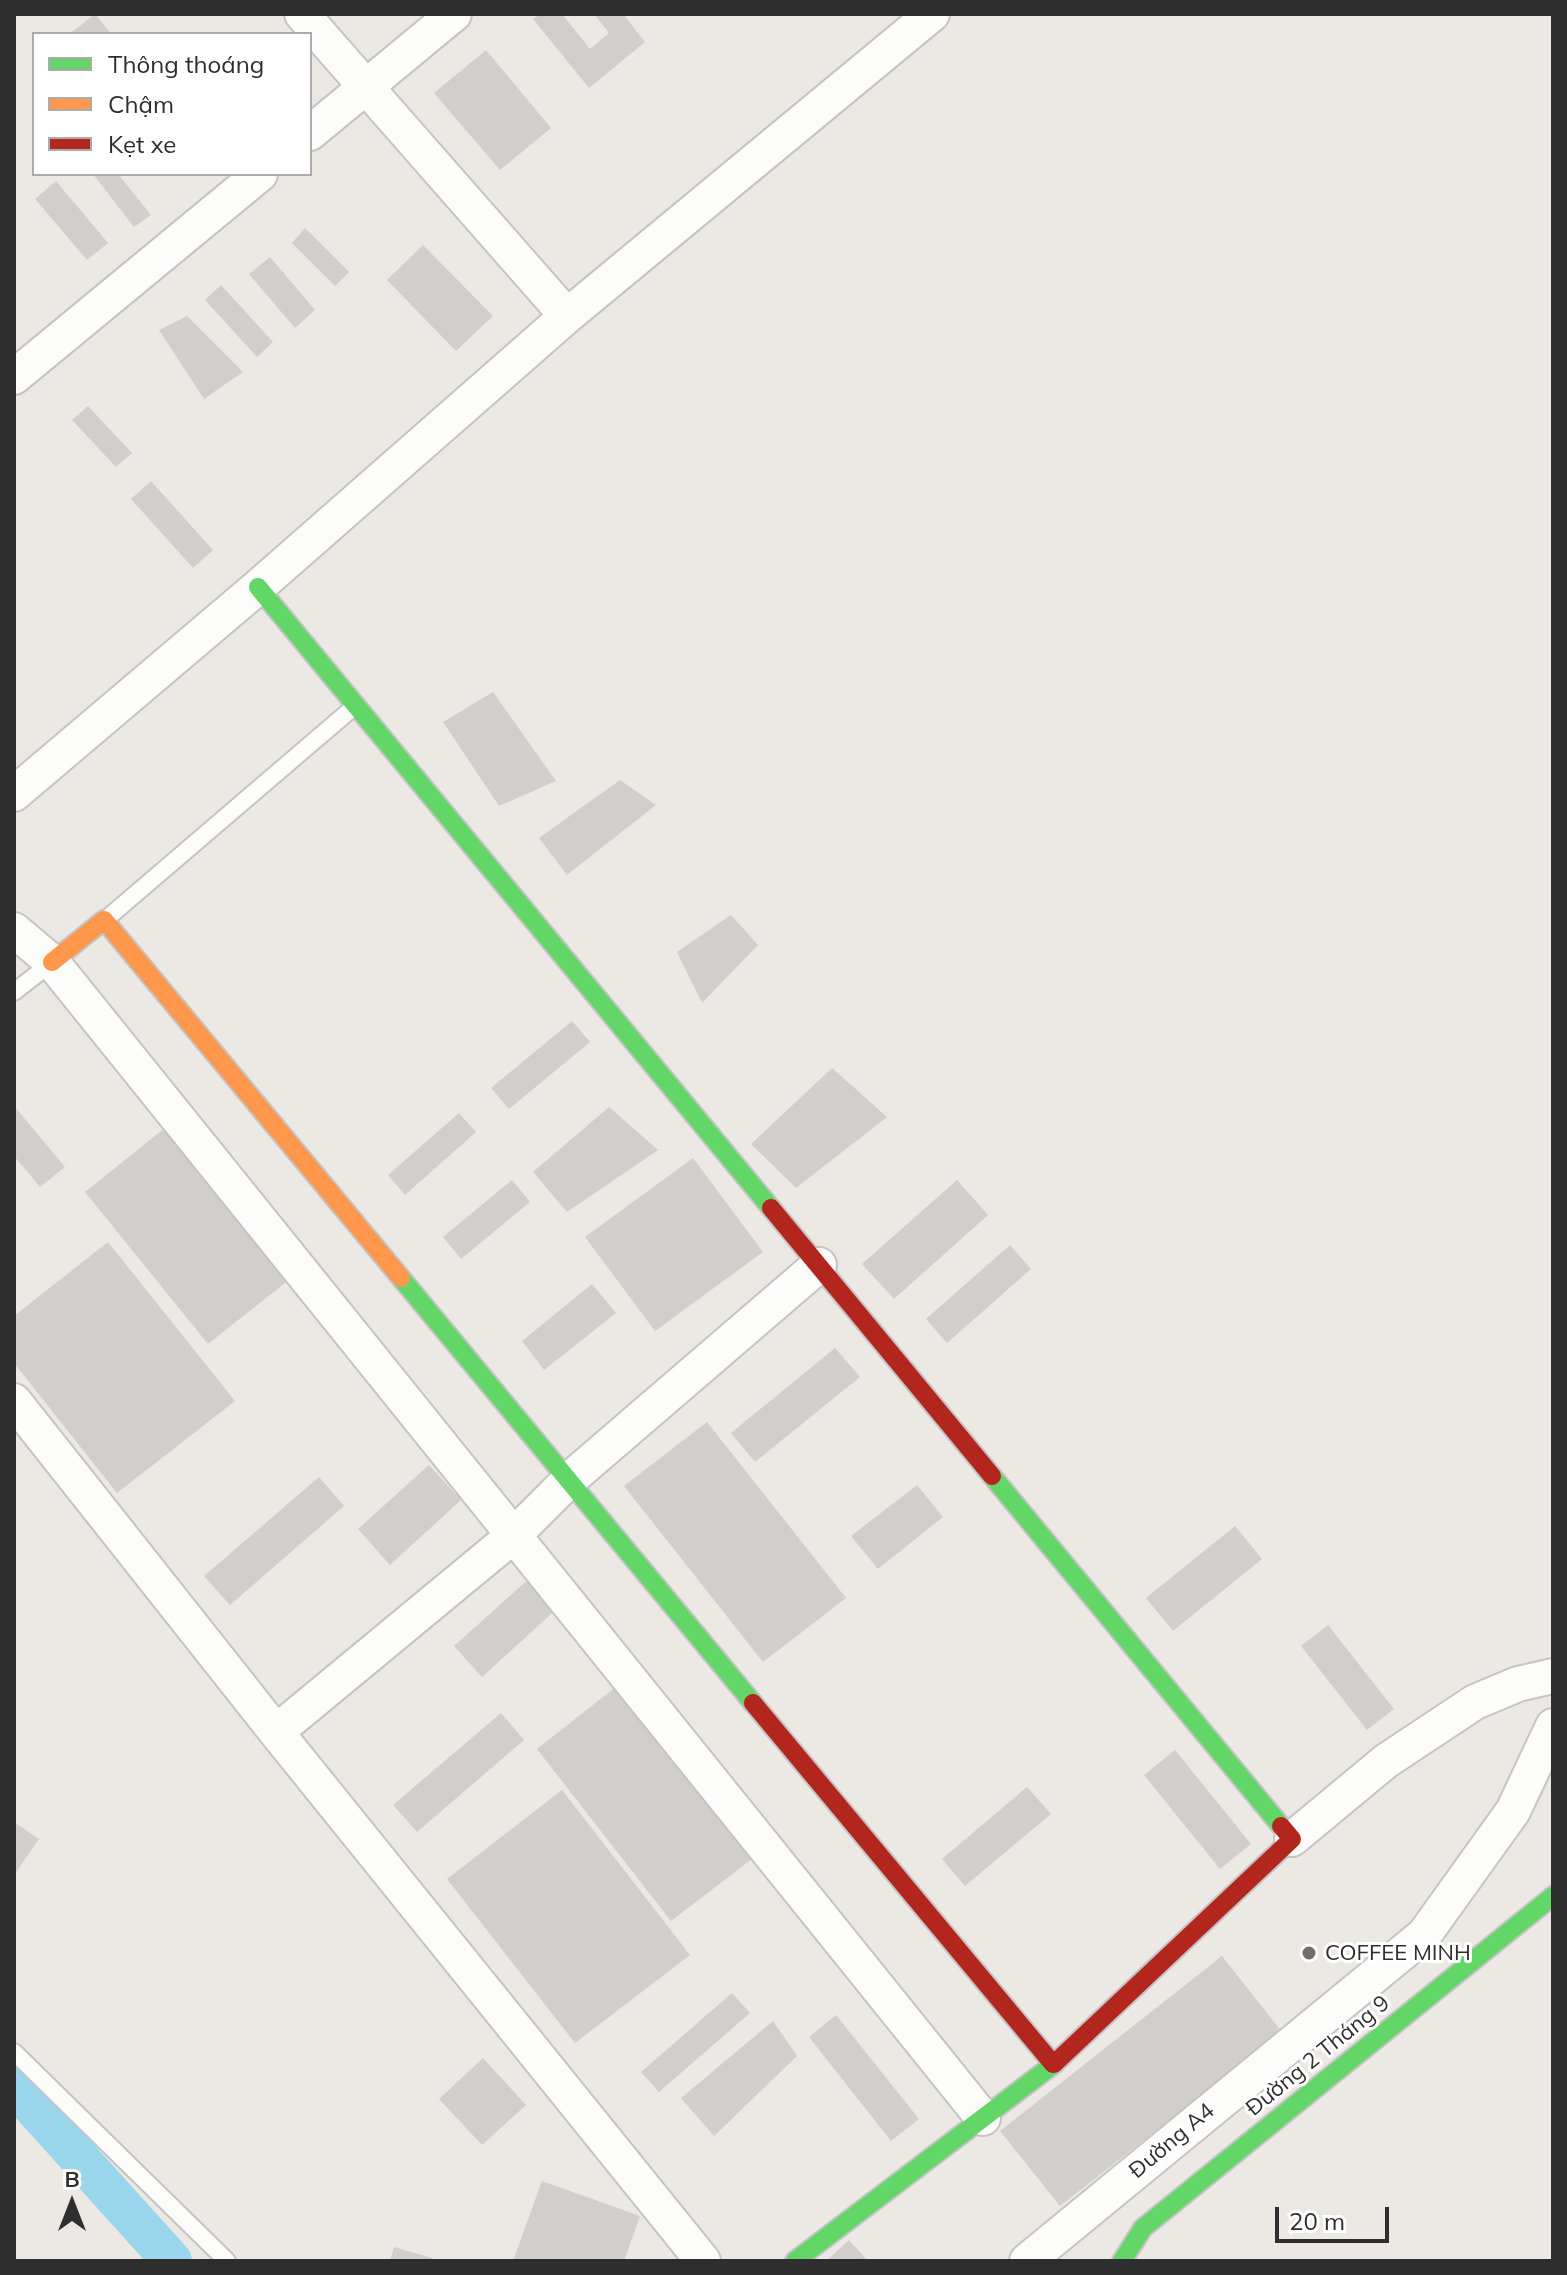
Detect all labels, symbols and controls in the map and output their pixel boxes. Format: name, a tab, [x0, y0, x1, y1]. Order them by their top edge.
legend	[32, 32, 312, 176]
text: Thông thoáng	[108, 49, 264, 79]
text: Chậm	[108, 89, 174, 119]
text: Kẹt xe	[108, 129, 176, 159]
place label: COFFEE MINH	[1325, 1940, 1471, 1966]
marker: COFFEE MINH	[1300, 1944, 1318, 1962]
street label: Đường 2 Tháng 9	[1241, 1990, 1395, 2122]
street label: Đường A4	[1124, 2098, 1220, 2184]
north arrow	[32, 2163, 112, 2243]
text: B	[64, 2165, 80, 2193]
scale bar	[1279, 2191, 1393, 2241]
text: 20 m	[1289, 2206, 1345, 2236]

